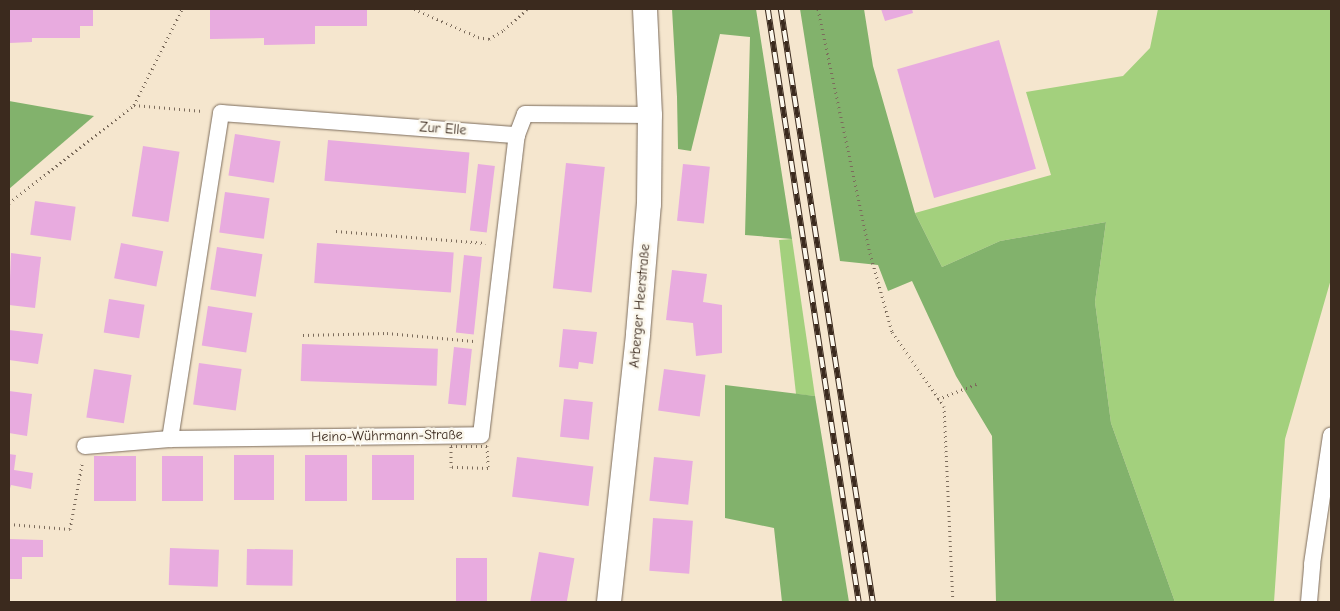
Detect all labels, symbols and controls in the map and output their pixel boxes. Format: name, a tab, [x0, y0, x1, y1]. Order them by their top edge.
street label: Zur Elle	[419, 119, 467, 139]
street label: Arberger Heerstraße	[626, 243, 654, 369]
street label: Heino-Wührmann-Straße	[311, 426, 463, 446]

